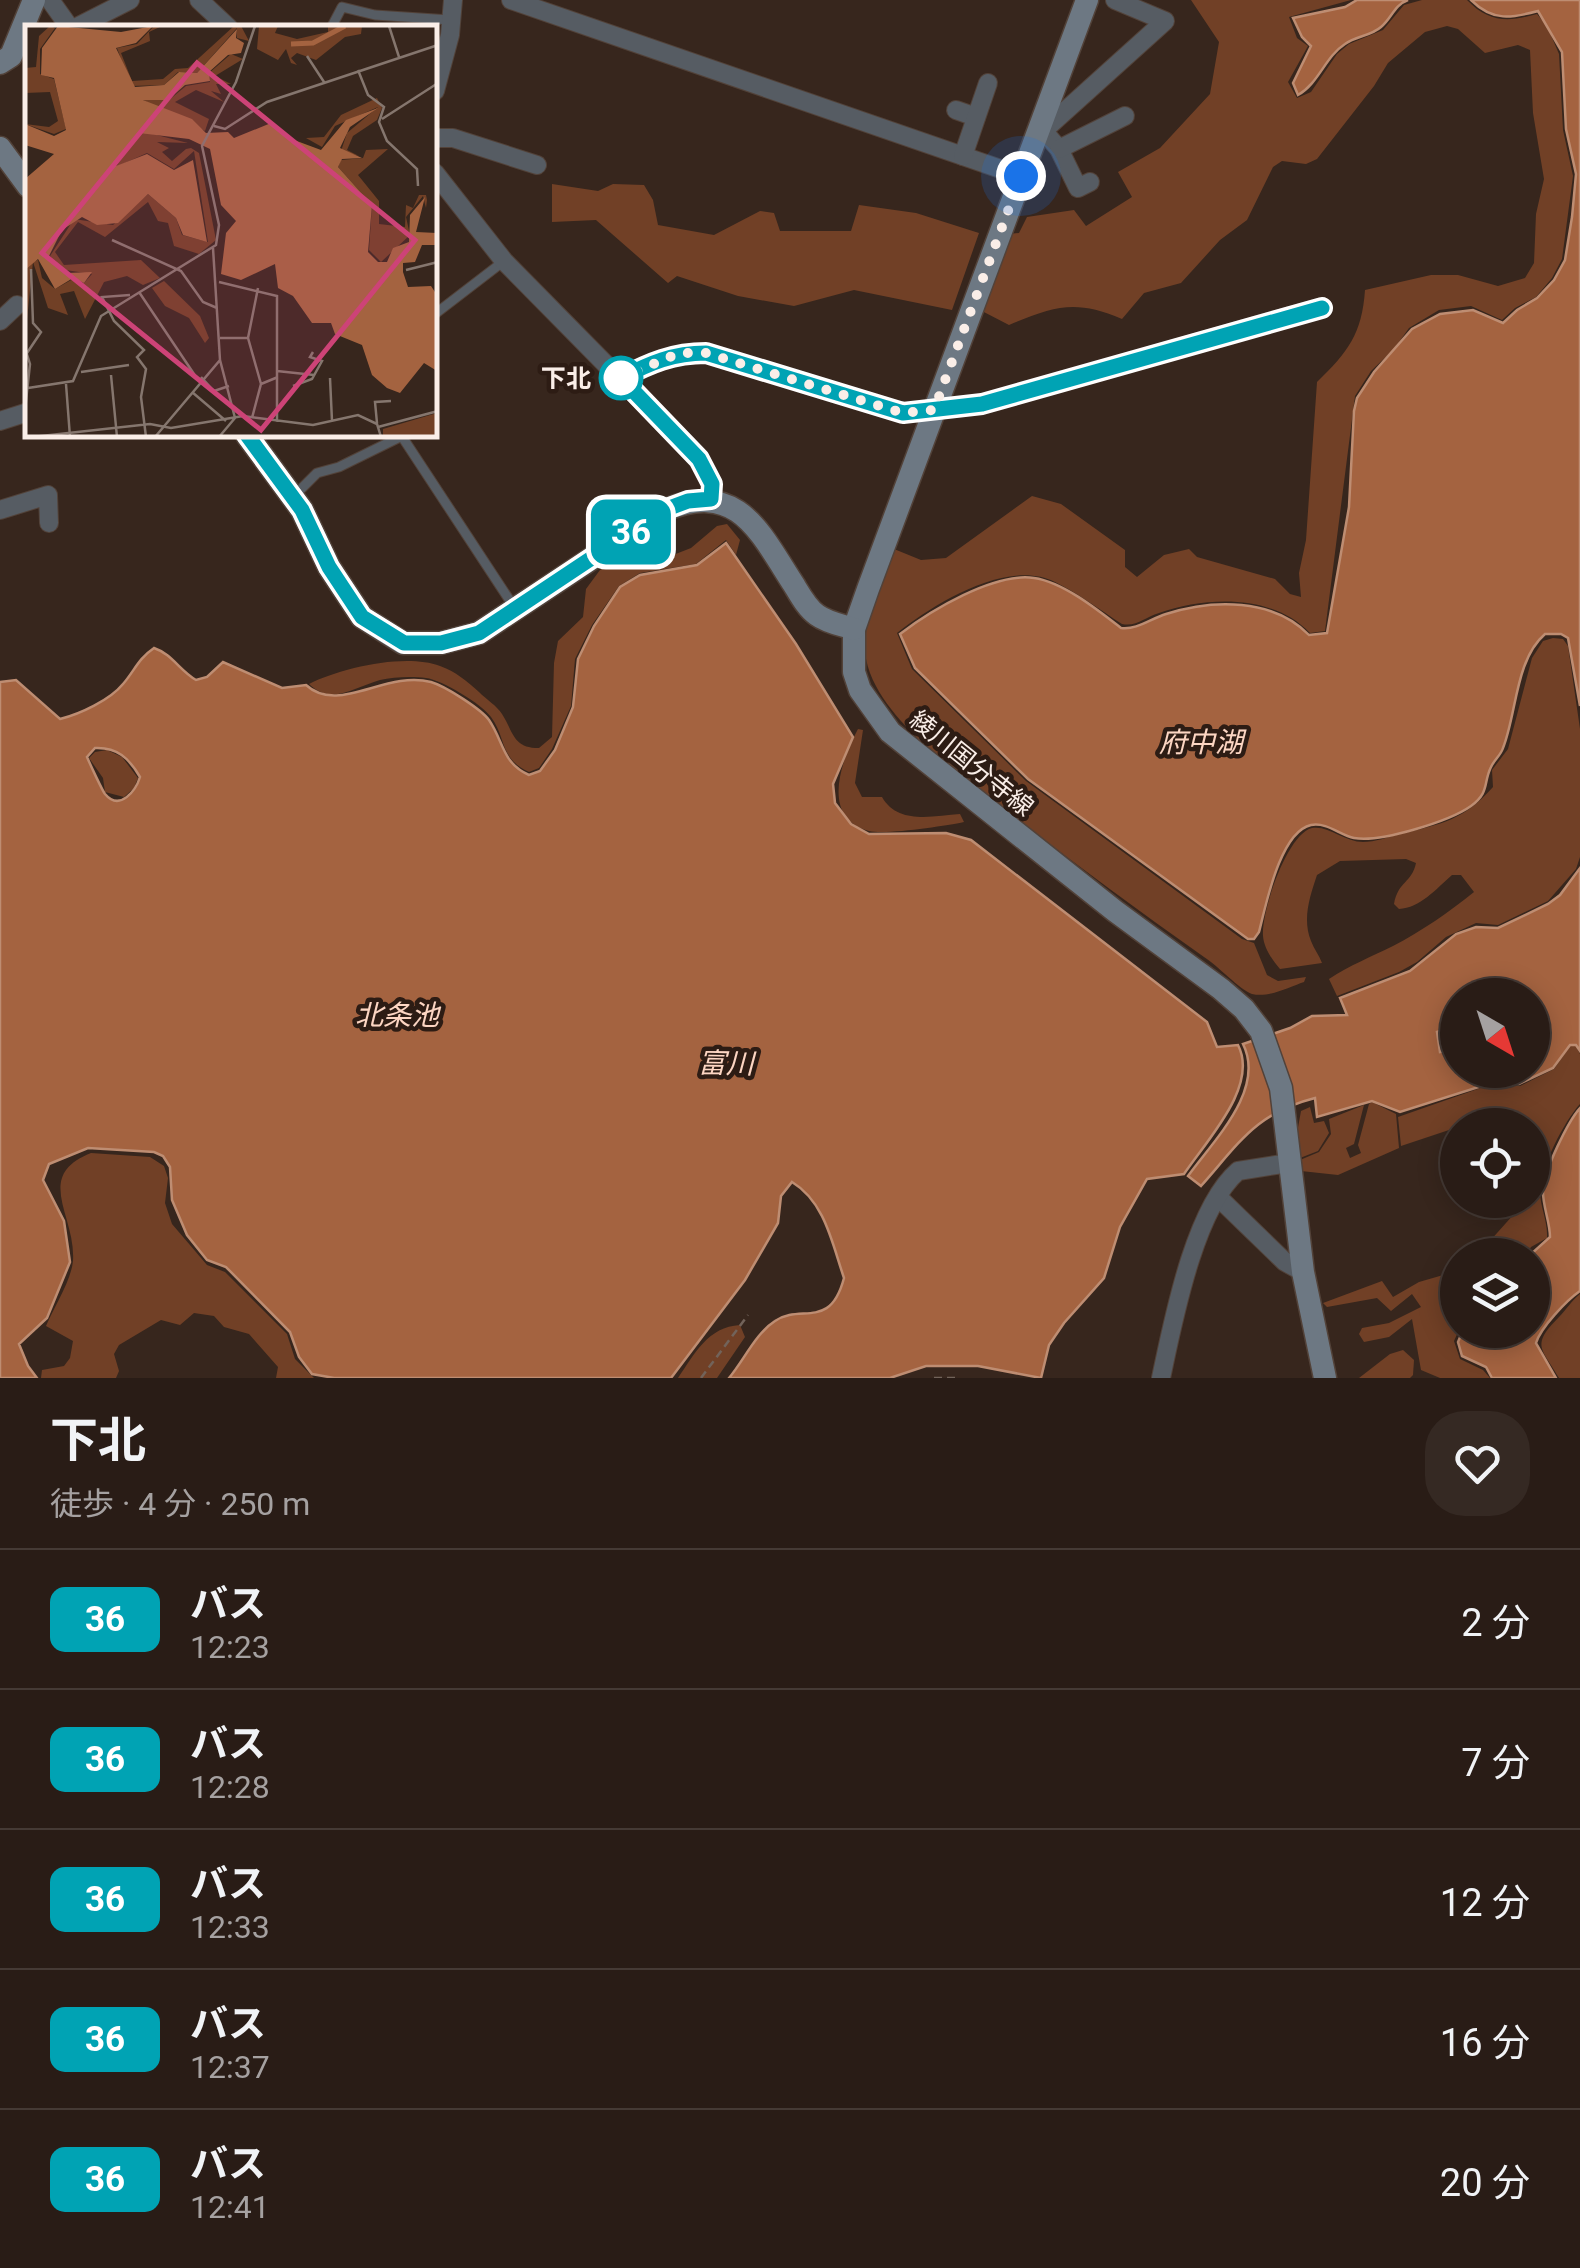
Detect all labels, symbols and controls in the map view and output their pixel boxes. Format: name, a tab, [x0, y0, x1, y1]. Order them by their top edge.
inset map	[25, 25, 438, 438]
your location	[996, 151, 1046, 201]
marker: 下北	[600, 357, 642, 399]
place label: 下北	[541, 364, 591, 393]
line badge: 36	[586, 500, 676, 564]
text: 36	[611, 512, 651, 553]
street label: 綾川国分寺線	[904, 705, 1039, 822]
water label: 府中湖	[1159, 726, 1247, 759]
north arrow	[1440, 978, 1550, 1088]
map controls	[1440, 978, 1550, 1348]
water label: 北条池	[355, 999, 442, 1032]
water label: 富川	[698, 1047, 757, 1081]
button: locate	[1440, 1108, 1550, 1218]
button: layers	[1440, 1238, 1550, 1348]
button: heart	[1425, 1411, 1530, 1516]
text: 下北	[50, 1412, 146, 1469]
text: 徒歩 · 4 分 · 250 m	[50, 1485, 310, 1523]
text: バス	[190, 1582, 266, 1626]
text: 36	[85, 1599, 125, 1640]
text: 2 分	[1461, 1601, 1530, 1645]
text: 12:23	[190, 1628, 270, 1666]
text: バス	[190, 1722, 266, 1766]
text: 36	[85, 1739, 125, 1780]
text: 7 分	[1461, 1741, 1530, 1785]
text: 12:28	[190, 1768, 270, 1806]
text: バス	[190, 1862, 266, 1906]
text: 36	[85, 1879, 125, 1920]
text: 12 分	[1440, 1881, 1530, 1925]
text: 12:33	[190, 1908, 270, 1946]
text: バス	[190, 2002, 266, 2046]
text: 36	[85, 2019, 125, 2060]
text: 16 分	[1440, 2021, 1530, 2065]
text: 12:37	[190, 2048, 270, 2086]
text: バス	[190, 2142, 266, 2186]
text: 36	[85, 2159, 125, 2200]
text: 20 分	[1440, 2161, 1530, 2205]
text: 12:41	[190, 2188, 270, 2226]

